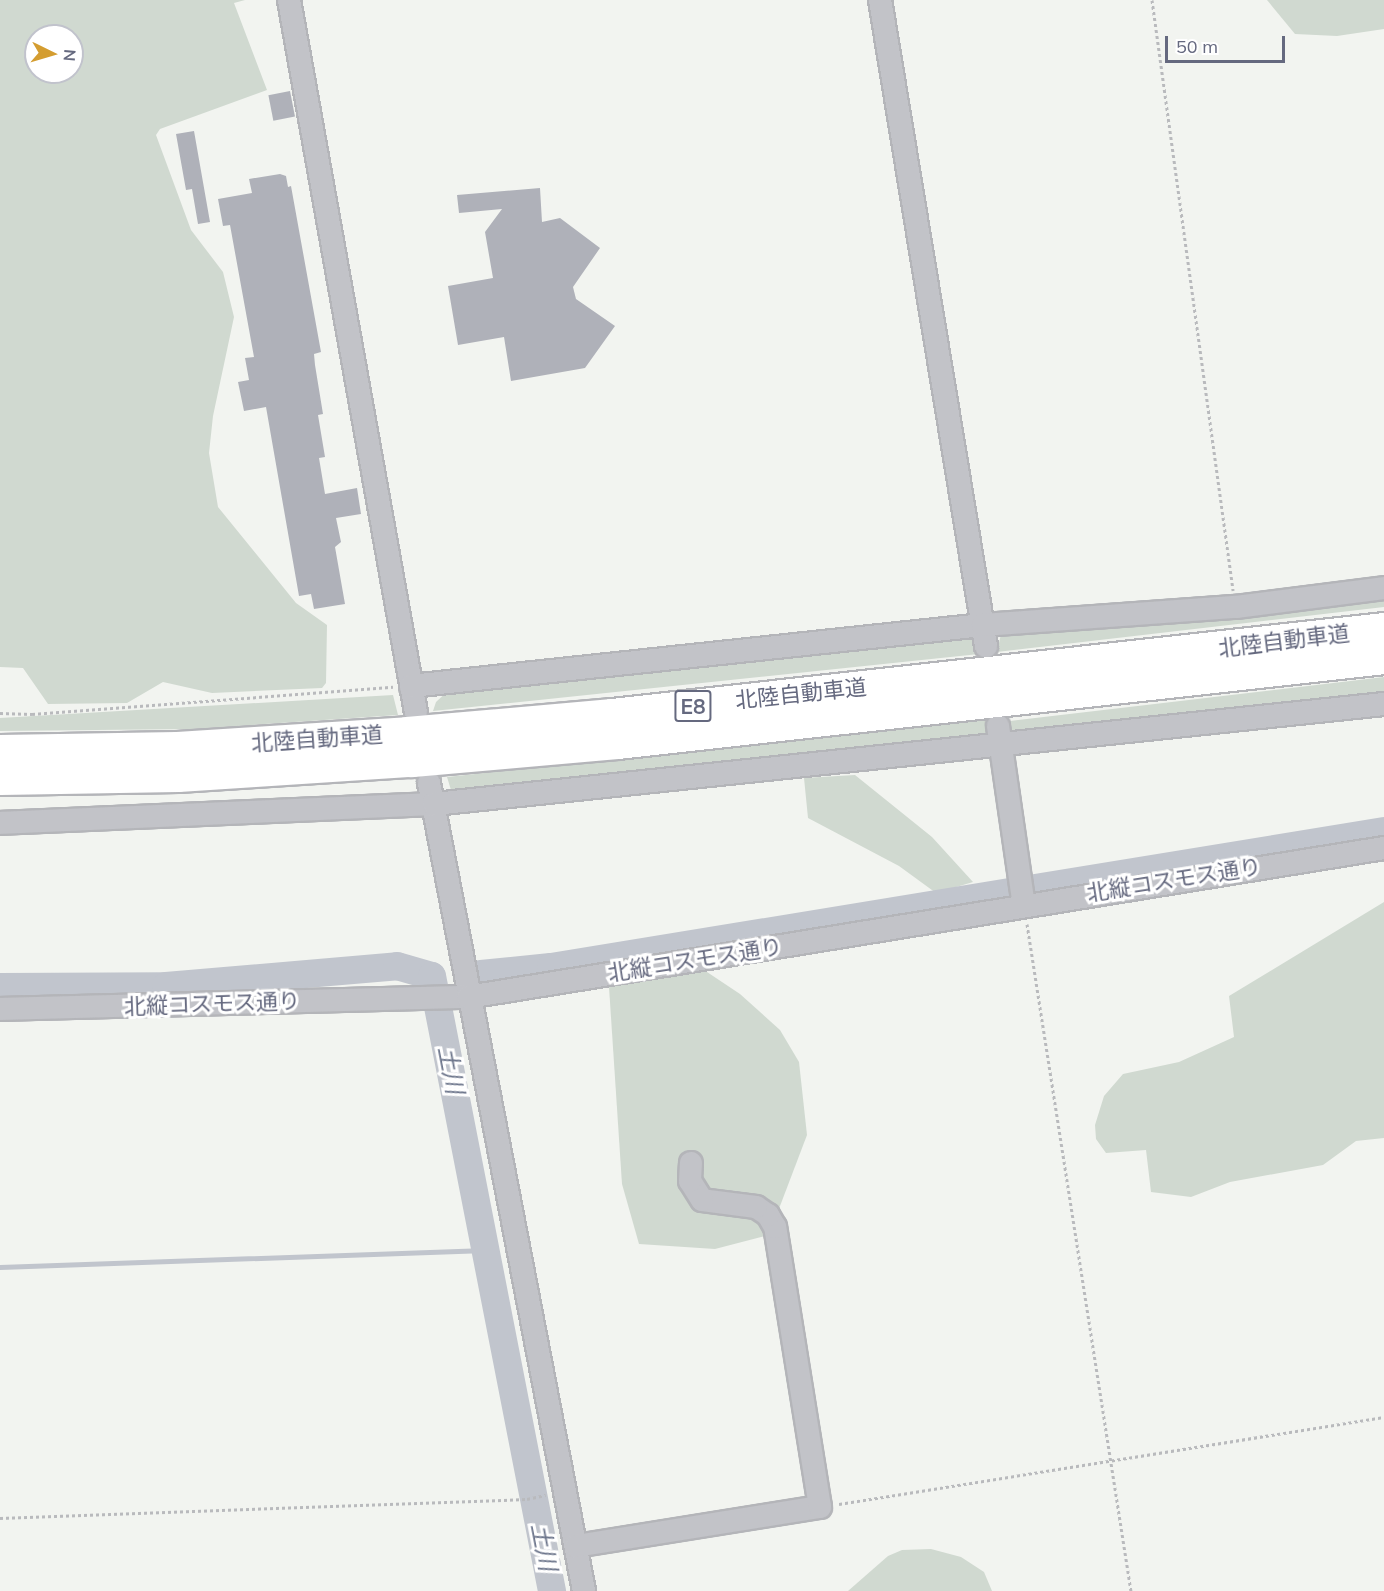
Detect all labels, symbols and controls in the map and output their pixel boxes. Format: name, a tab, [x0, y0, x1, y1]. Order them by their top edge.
north arrow	[24, 24, 84, 84]
scale bar	[1168, 24, 1288, 62]
text: 50 m	[1176, 35, 1218, 58]
text: N	[59, 48, 80, 62]
street label: 北陸自動車道	[1217, 620, 1351, 662]
street label: 北陸自動車道	[734, 674, 868, 714]
road number: E8	[674, 688, 712, 724]
street label: 北陸自動車道	[250, 721, 384, 757]
street label: 北縦コスモス通り	[1085, 853, 1263, 907]
street label: 北縦コスモス通り	[606, 933, 784, 987]
street label: 北縦コスモス通り	[124, 988, 300, 1020]
water label: 土川	[432, 1044, 470, 1096]
water label: 土川	[525, 1521, 563, 1573]

